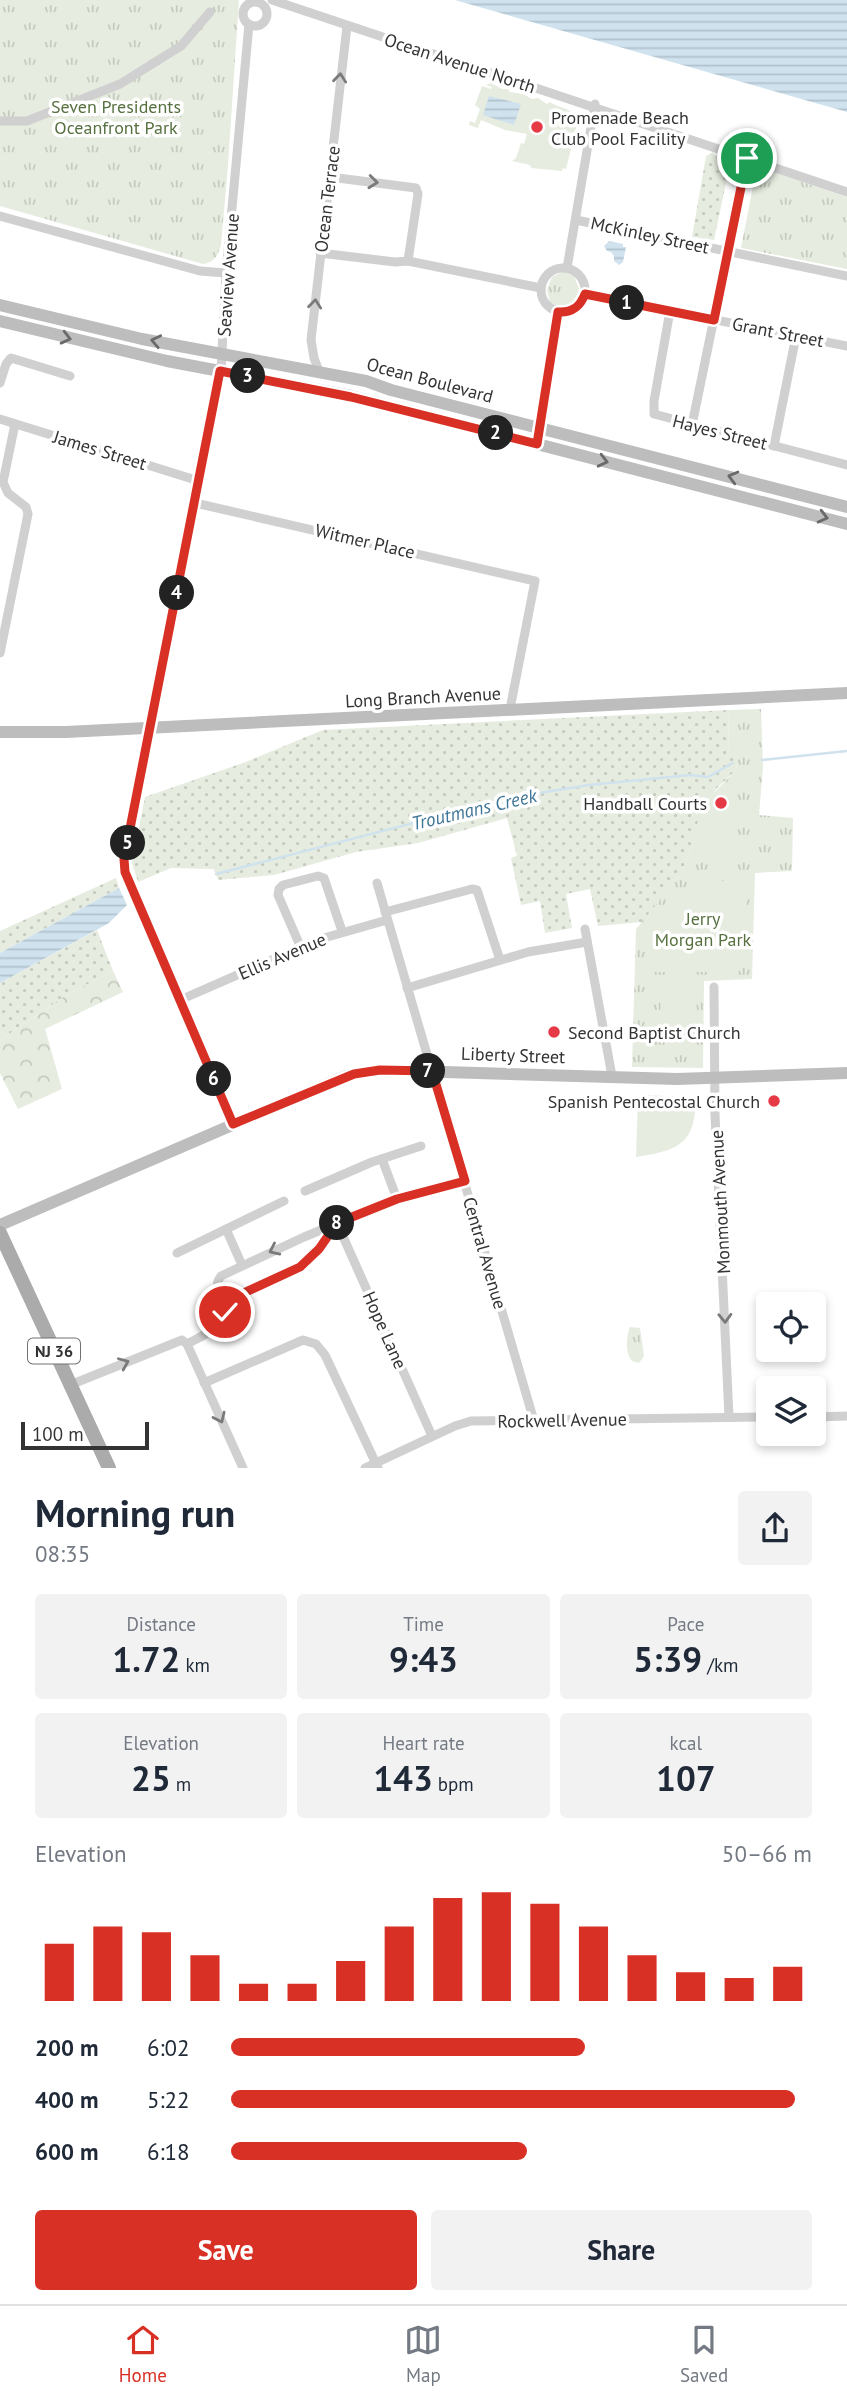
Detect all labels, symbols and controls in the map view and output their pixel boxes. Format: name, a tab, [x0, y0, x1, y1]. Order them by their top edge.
street label: Ocean Avenue North	[382, 28, 538, 98]
one-way arrow	[333, 72, 348, 84]
park label: Seven Presidents Oceanfront Park	[51, 95, 181, 139]
place label: Promenade Beach Club Pool Facility	[551, 106, 689, 150]
marker: Promenade Beach Club Pool Facility	[529, 119, 545, 135]
pin	[717, 128, 777, 188]
icon: arrive	[728, 139, 766, 177]
street label: Ocean Terrace	[309, 144, 345, 254]
one-way arrow	[367, 174, 379, 189]
street label: McKinley Street	[589, 211, 711, 259]
street label: Seaview Avenue	[212, 213, 244, 337]
pin: 1	[610, 286, 644, 320]
text: 1	[621, 290, 632, 314]
one-way arrow	[307, 298, 322, 309]
street label: Grant Street	[730, 312, 826, 352]
one-way arrow	[60, 330, 72, 344]
one-way arrow	[150, 335, 162, 350]
street label: Ocean Boulevard	[364, 352, 496, 408]
pin: 3	[230, 358, 266, 394]
text: 3	[242, 363, 253, 387]
street label: Hayes Street	[670, 409, 770, 455]
pin: 2	[478, 416, 514, 450]
text: 2	[490, 420, 501, 444]
street label: James Street	[50, 425, 149, 475]
one-way arrow	[597, 453, 609, 467]
one-way arrow	[728, 471, 740, 485]
one-way arrow	[817, 509, 829, 523]
street label: Witmer Place	[313, 518, 417, 564]
pin: 4	[160, 576, 194, 610]
text: 4	[171, 580, 182, 604]
street label: Long Branch Avenue	[344, 681, 502, 713]
water label: Troutmans Creek	[409, 783, 540, 835]
place label: Handball Courts	[583, 792, 707, 815]
marker: Handball Courts	[713, 795, 729, 811]
pin: 5	[110, 826, 146, 860]
text: 5	[122, 830, 133, 854]
park label: Jerry Morgan Park	[655, 907, 752, 951]
street label: Ellis Avenue	[235, 927, 329, 985]
place label: Second Baptist Church	[568, 1021, 741, 1044]
marker: Second Baptist Church	[546, 1024, 562, 1040]
street label: Liberty Street	[460, 1042, 566, 1068]
pin: 7	[410, 1054, 446, 1088]
text: 7	[422, 1058, 433, 1082]
pin: 6	[196, 1062, 232, 1096]
text: 6	[208, 1066, 219, 1090]
place label: Spanish Pentecostal Church	[548, 1090, 760, 1113]
marker: Spanish Pentecostal Church	[766, 1093, 782, 1109]
street label: Monmouth Avenue	[705, 1129, 735, 1275]
street label: Central Avenue	[458, 1194, 512, 1312]
pin: 8	[320, 1206, 354, 1240]
text: 8	[331, 1210, 342, 1234]
one-way arrow	[269, 1242, 281, 1256]
pin	[195, 1282, 255, 1342]
street label: Hope Lane	[358, 1288, 412, 1372]
map controls	[756, 1292, 826, 1446]
button: locate	[756, 1292, 826, 1362]
icon: check	[206, 1293, 244, 1331]
one-way arrow	[718, 1313, 733, 1324]
road number: NJ 36	[28, 1338, 80, 1364]
one-way arrow	[117, 1357, 129, 1371]
button: layers	[756, 1376, 826, 1446]
street label: Rockwell Avenue	[497, 1407, 627, 1433]
one-way arrow	[212, 1411, 226, 1423]
scale bar	[21, 1419, 149, 1450]
text: 100 m	[32, 1422, 84, 1446]
text: Morning run	[35, 1488, 235, 1537]
button: share	[738, 1491, 812, 1565]
text: 08:35	[35, 1539, 90, 1568]
text: Distance	[126, 1612, 196, 1636]
text: Time	[403, 1612, 444, 1636]
text: Pace	[667, 1612, 704, 1636]
text: 1.72	[112, 1636, 180, 1682]
text: 9:43	[389, 1636, 458, 1682]
text: 5:39	[633, 1636, 702, 1682]
text: km	[180, 1653, 210, 1677]
text: /km	[702, 1653, 738, 1677]
text: Elevation	[123, 1731, 199, 1755]
text: Heart rate	[382, 1731, 465, 1755]
text: kcal	[670, 1731, 702, 1755]
text: 25	[131, 1755, 171, 1801]
text: 143	[373, 1755, 433, 1801]
text: 107	[656, 1755, 716, 1801]
text: m	[171, 1772, 191, 1796]
text: bpm	[433, 1772, 474, 1796]
text: Elevation	[35, 1839, 127, 1868]
text: 50–66 m	[722, 1839, 812, 1868]
text: 200 m	[35, 2033, 98, 2062]
text: 6:02	[147, 2033, 190, 2062]
text: 400 m	[35, 2085, 98, 2114]
text: 5:22	[147, 2085, 190, 2114]
text: 600 m	[35, 2137, 98, 2166]
text: 6:18	[147, 2137, 190, 2166]
button: Save	[35, 2210, 417, 2290]
button: Share	[431, 2210, 812, 2290]
tab: Home	[119, 2321, 167, 2387]
tab: Map	[404, 2321, 442, 2387]
tab: Saved	[680, 2321, 728, 2387]

